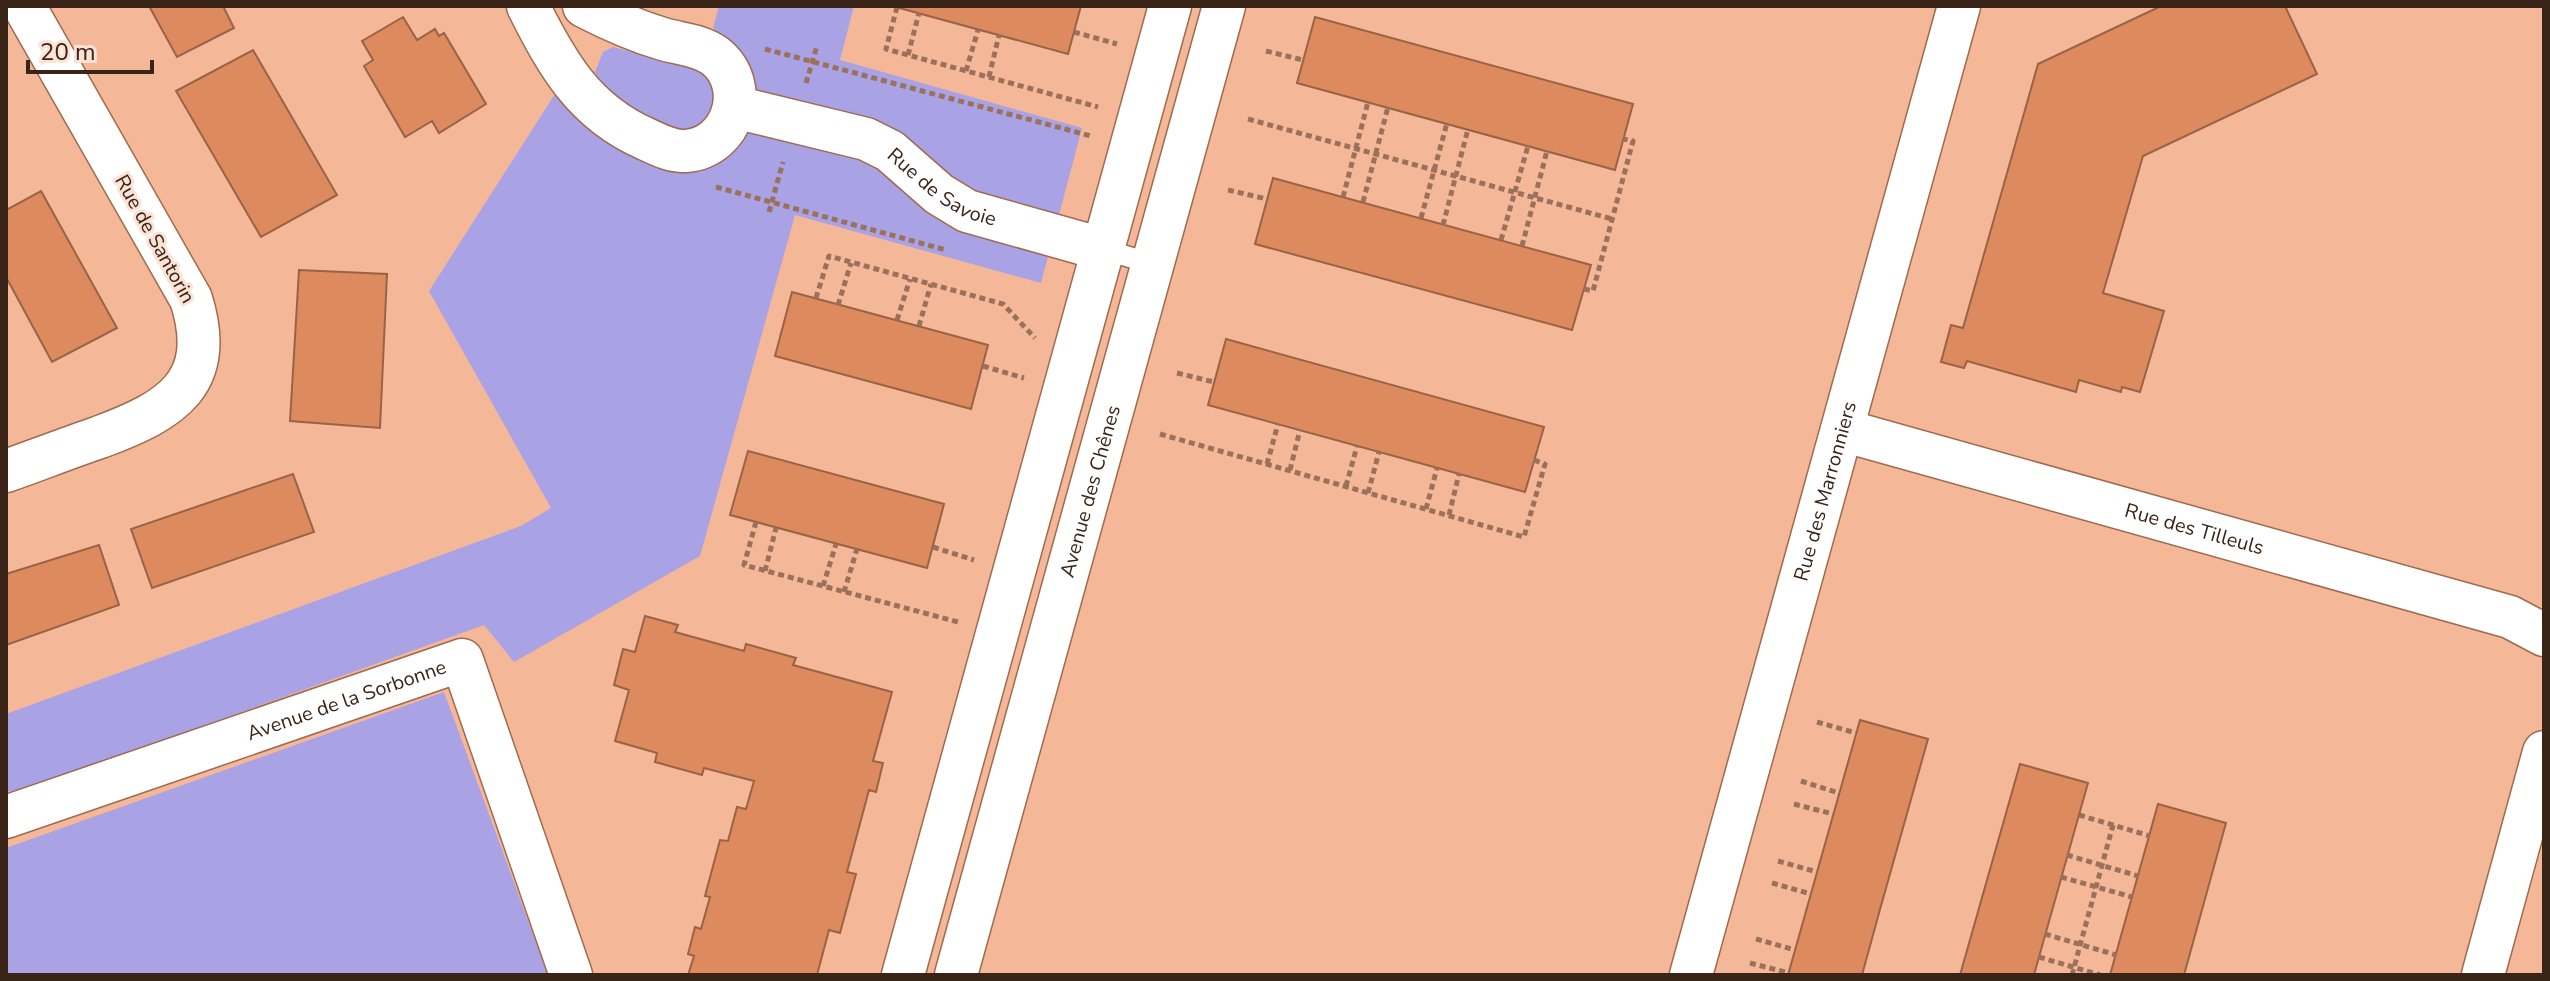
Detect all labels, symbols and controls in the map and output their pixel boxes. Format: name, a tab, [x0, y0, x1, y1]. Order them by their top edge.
scale bar	[28, 24, 152, 74]
text: 20 m	[40, 36, 96, 68]
street label: Rue de Savoie	[882, 141, 1000, 232]
street label: Rue de Santorin	[108, 170, 202, 308]
street label: Rue des Marronniers	[1787, 398, 1863, 584]
street label: Avenue des Chênes	[1053, 402, 1126, 580]
street label: Rue des Tilleuls	[2122, 496, 2267, 561]
street label: Avenue de la Sorbonne	[243, 653, 450, 747]

